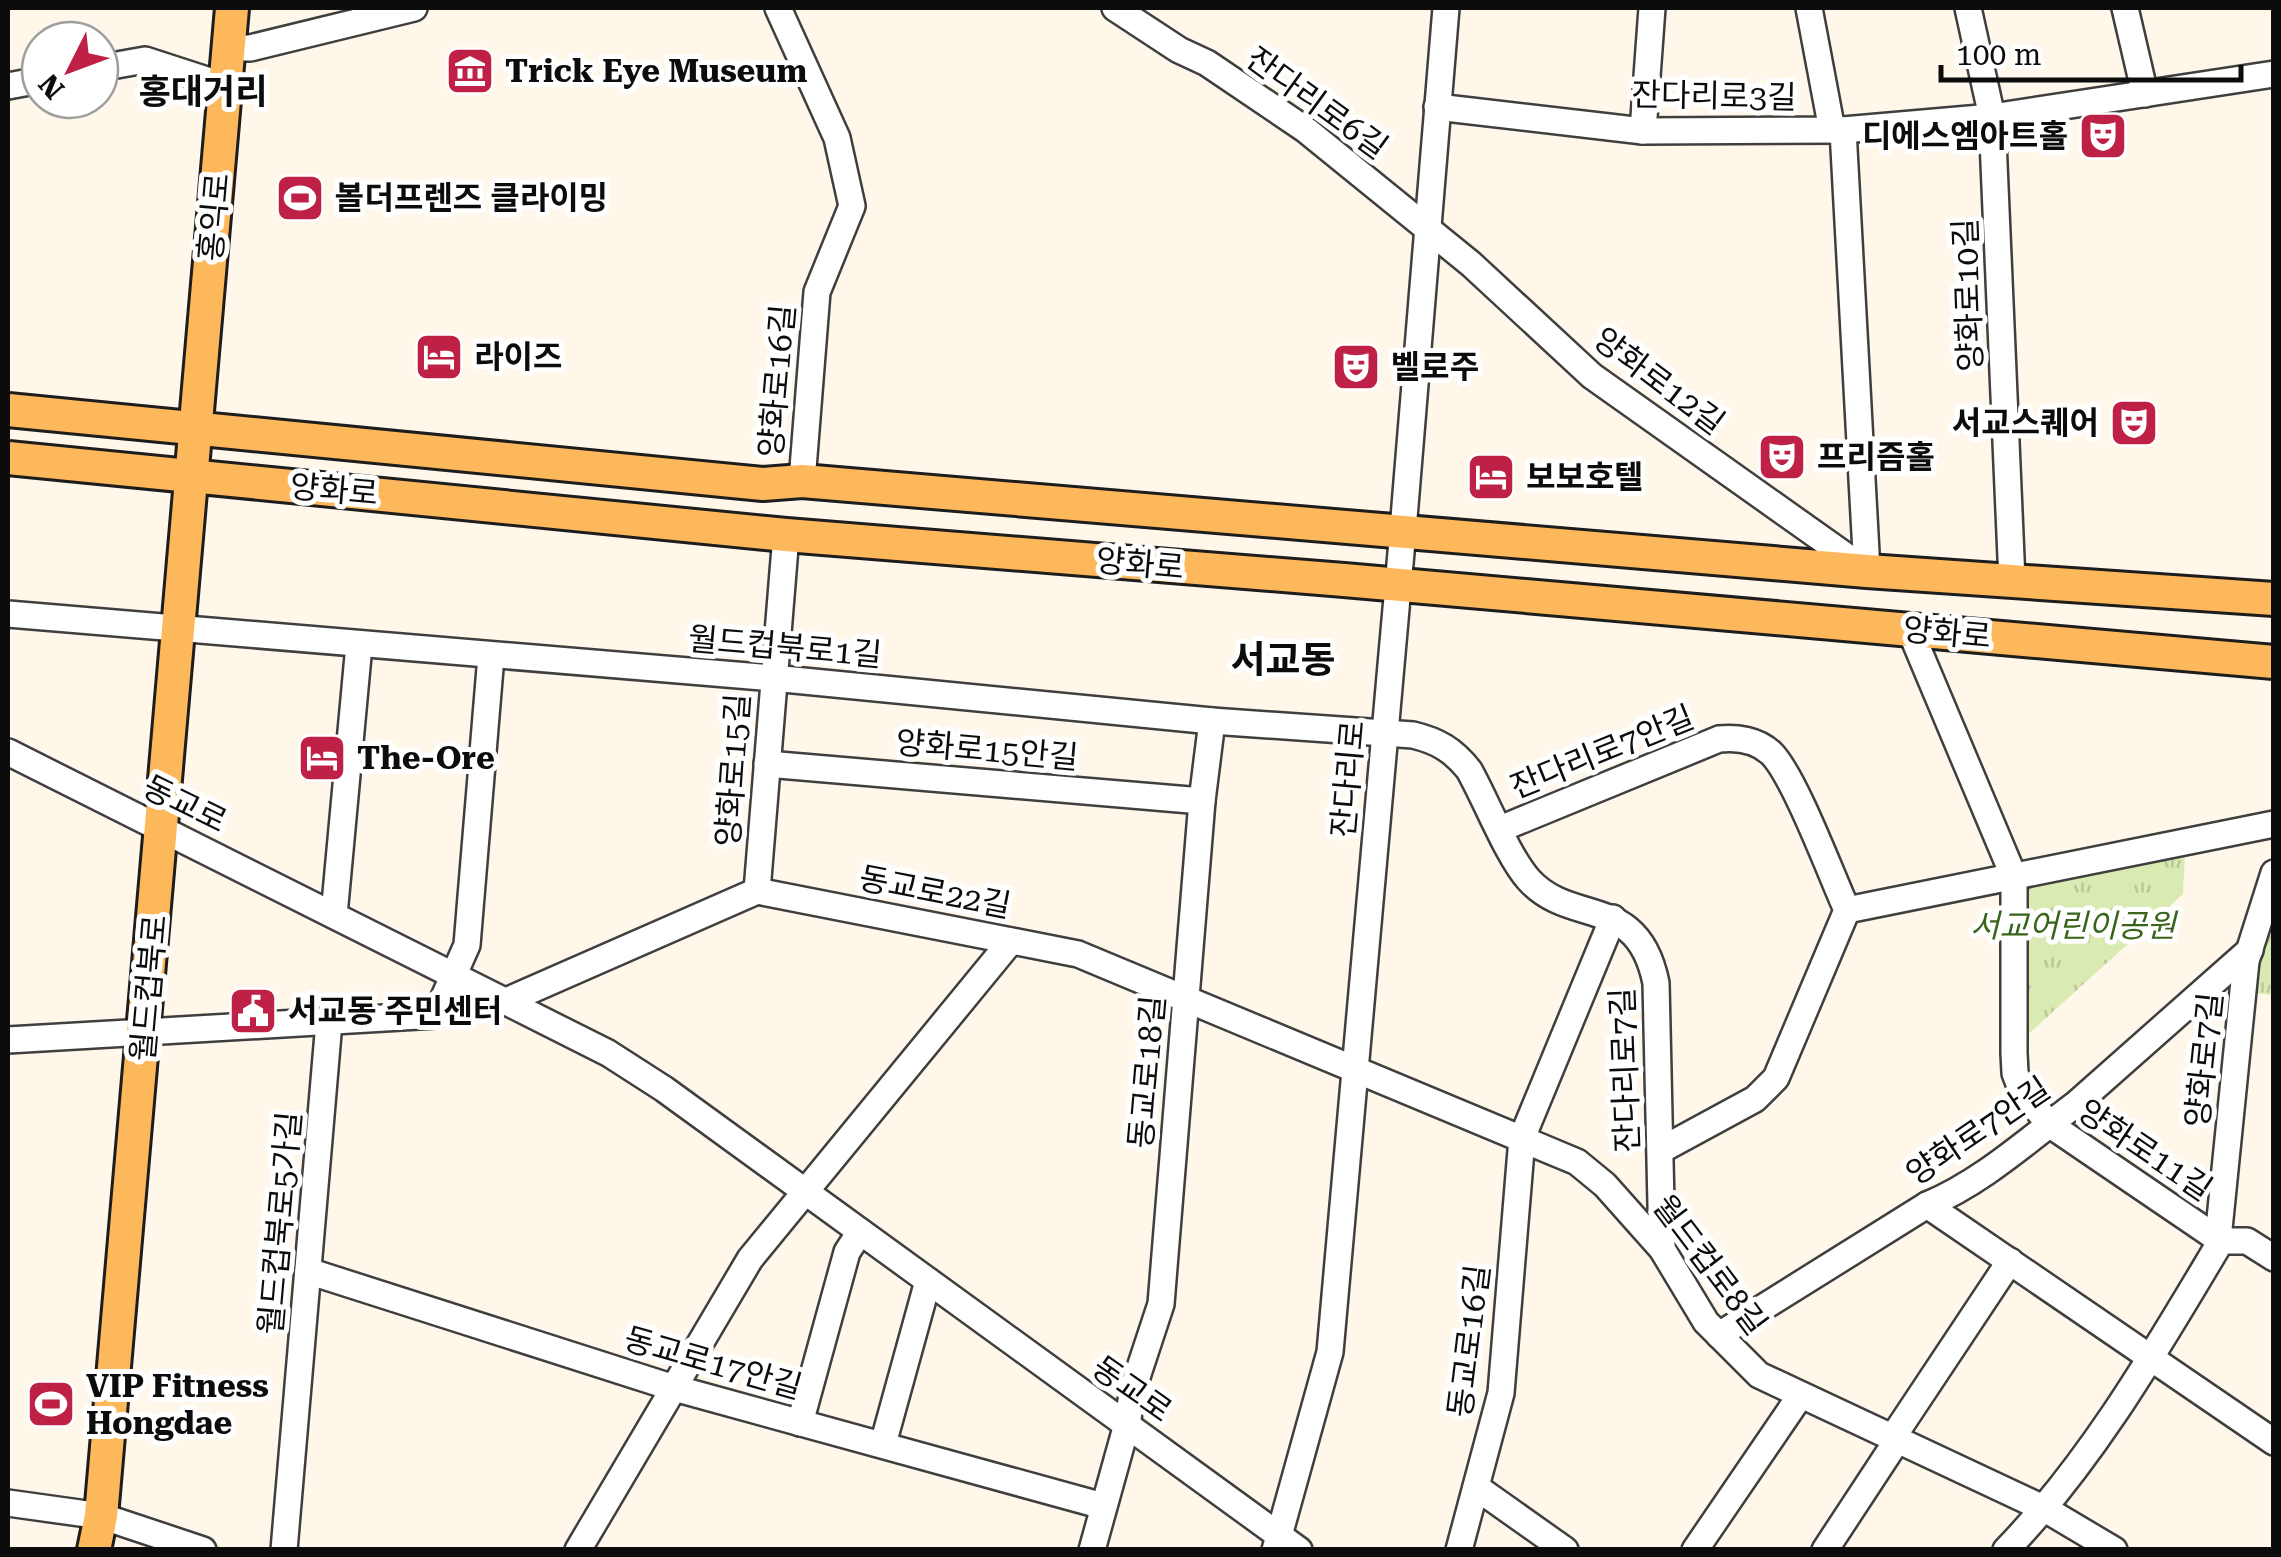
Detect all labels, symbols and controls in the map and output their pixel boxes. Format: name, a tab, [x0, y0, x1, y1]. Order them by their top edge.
north arrow	[20, 20, 120, 120]
scale bar	[1941, 20, 2241, 82]
text: 100 m	[1956, 37, 2041, 72]
street label: 잔다리로6길	[1239, 39, 1395, 167]
museum icon: Trick Eye Museum	[444, 45, 496, 97]
place label: Trick Eye Museum	[505, 52, 807, 90]
text: N	[32, 67, 71, 105]
district label: 홍대거리	[139, 72, 267, 113]
street label: 잔다리로3길	[1631, 76, 1797, 116]
theatre icon: 디에스엠아트홀	[2077, 110, 2129, 162]
place label: 디에스엠아트홀	[1862, 117, 2068, 155]
street label: 홍익로	[191, 171, 237, 263]
sports icon: 볼더프렌즈 클라이밍	[274, 172, 326, 224]
place label: 볼더프렌즈 클라이밍	[335, 179, 608, 217]
street label: 양화로10길	[1946, 218, 1990, 372]
street label: 양화로16길	[751, 303, 803, 459]
street label: 양화로12길	[1586, 320, 1732, 442]
hotel icon: 라이즈	[413, 331, 465, 383]
place label: 라이즈	[474, 338, 562, 376]
theatre icon: 벨로주	[1330, 341, 1382, 393]
place label: 벨로주	[1391, 348, 1479, 386]
theatre icon: 서교스퀘어	[2108, 397, 2160, 449]
place label: 서교스퀘어	[1952, 404, 2099, 442]
theatre icon: 프리즘홀	[1756, 431, 1808, 483]
place label: 프리즘홀	[1817, 438, 1935, 476]
hotel icon: 보보호텔	[1465, 451, 1517, 503]
place label: 보보호텔	[1526, 458, 1644, 496]
street label: 양화로	[288, 467, 380, 513]
street label: 양화로	[1094, 541, 1186, 587]
street label: 양화로	[1901, 610, 1993, 656]
street label: 월드컵북로1길	[686, 620, 884, 674]
district label: 서교동	[1231, 638, 1335, 682]
street label: 양화로15길	[709, 692, 757, 848]
street label: 잔다리로7안길	[1505, 698, 1699, 806]
street label: 잔다리로	[1324, 719, 1372, 839]
street label: 양화로15안길	[894, 723, 1080, 777]
hotel icon: The-Ore	[296, 732, 348, 784]
place label: The-Ore	[357, 739, 495, 777]
street label: 동교로	[137, 768, 233, 840]
street label: 동교로22길	[856, 859, 1014, 925]
park label: 서교어린이공원	[1970, 907, 2179, 945]
street label: 월드컵북로	[124, 913, 174, 1063]
public building icon: 서교동 주민센터	[227, 985, 279, 1037]
street label: 잔다리로7길	[1603, 987, 1647, 1153]
street label: 양화로7길	[2178, 991, 2230, 1129]
place label: 서교동 주민센터	[288, 992, 502, 1030]
street label: 동교로18길	[1121, 994, 1173, 1150]
street label: 양화로7안길	[1899, 1069, 2057, 1193]
street label: 양화로11길	[2071, 1091, 2219, 1209]
street label: 월드컵북로5가길	[251, 1110, 309, 1336]
street label: 월드컵로8길	[1645, 1188, 1775, 1342]
street label: 동교로16길	[1441, 1262, 1497, 1420]
street label: 동교로17안길	[620, 1320, 806, 1406]
street label: 동교로	[1085, 1348, 1179, 1430]
place label: VIP Fitness Hongdae	[86, 1367, 269, 1442]
sports icon: VIP Fitness Hongdae	[25, 1378, 77, 1430]

